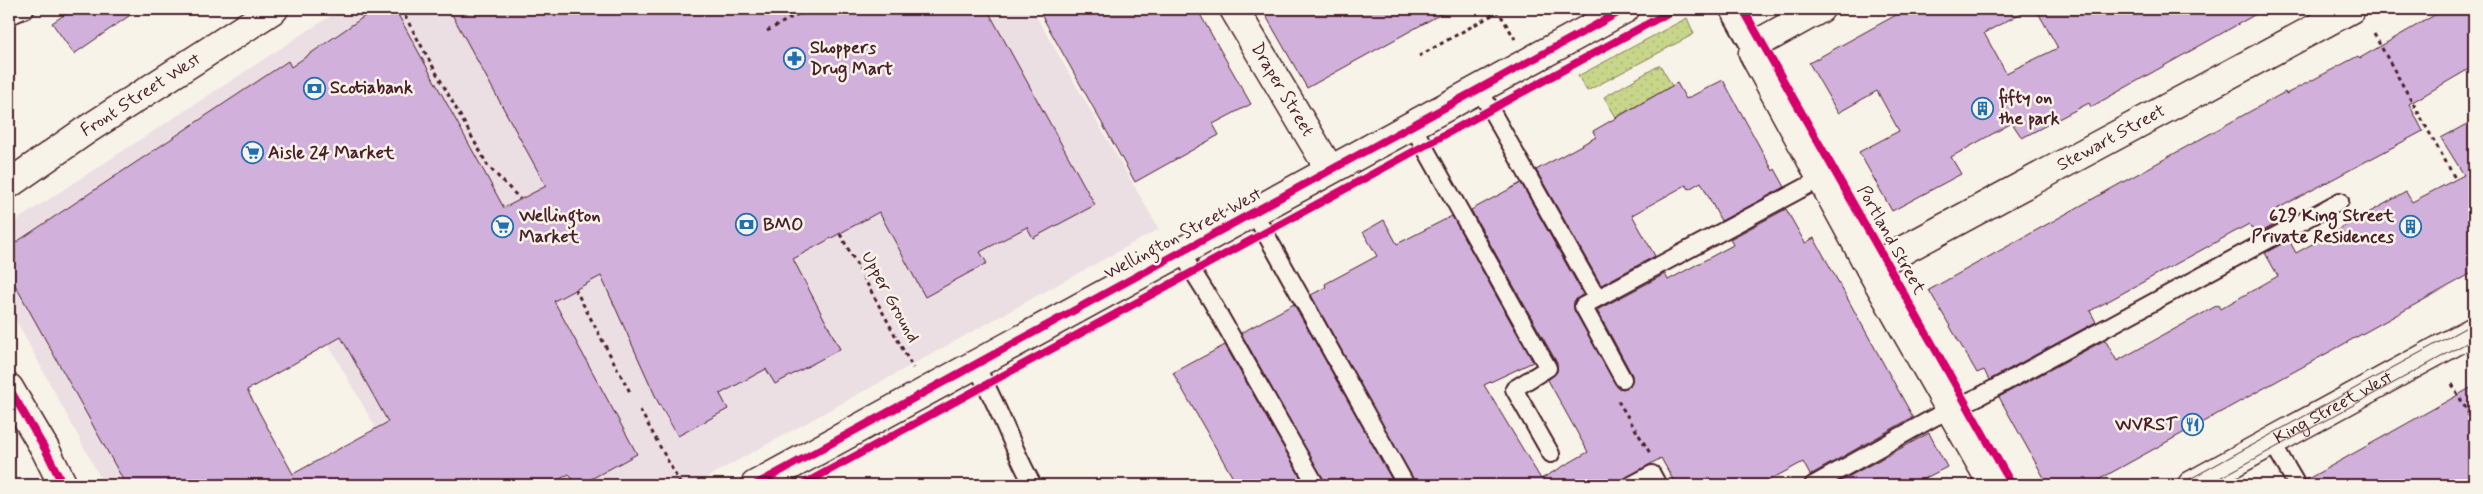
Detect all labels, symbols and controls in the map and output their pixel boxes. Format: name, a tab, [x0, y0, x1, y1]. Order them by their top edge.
place label: Shoppers Drug Mart	[810, 36, 893, 83]
street label: Draper Street	[1245, 38, 1320, 141]
pharmacy icon: Shoppers Drug Mart	[782, 46, 806, 70]
street label: Front Street West	[76, 47, 206, 143]
bank icon: Scotiabank	[302, 76, 326, 100]
place label: Scotiabank	[330, 76, 413, 100]
place label: fifty on the park	[1998, 86, 2060, 131]
building icon: fifty on the park	[1971, 96, 1995, 120]
street label: Stewart Street	[2053, 99, 2170, 177]
supermarket icon: Aisle 24 Market	[240, 141, 264, 165]
place label: Aisle 24 Market	[268, 141, 395, 165]
street label: Portland Street	[1851, 181, 1931, 299]
street label: Wellington Street West	[1100, 182, 1267, 288]
place label: Wellington Market	[518, 204, 601, 249]
place label: 629 King Street Private Residences	[2252, 204, 2394, 249]
bank icon: BMO	[735, 213, 759, 237]
place label: BMO	[763, 213, 803, 237]
supermarket icon: Wellington Market	[491, 214, 515, 238]
building icon: 629 King Street Private Residences	[2398, 214, 2422, 238]
street label: Upper Ground	[855, 247, 925, 347]
street label: King Street West	[2270, 365, 2398, 450]
place label: WVRST	[2114, 413, 2179, 437]
restaurant icon: WVRST	[2181, 413, 2205, 437]

